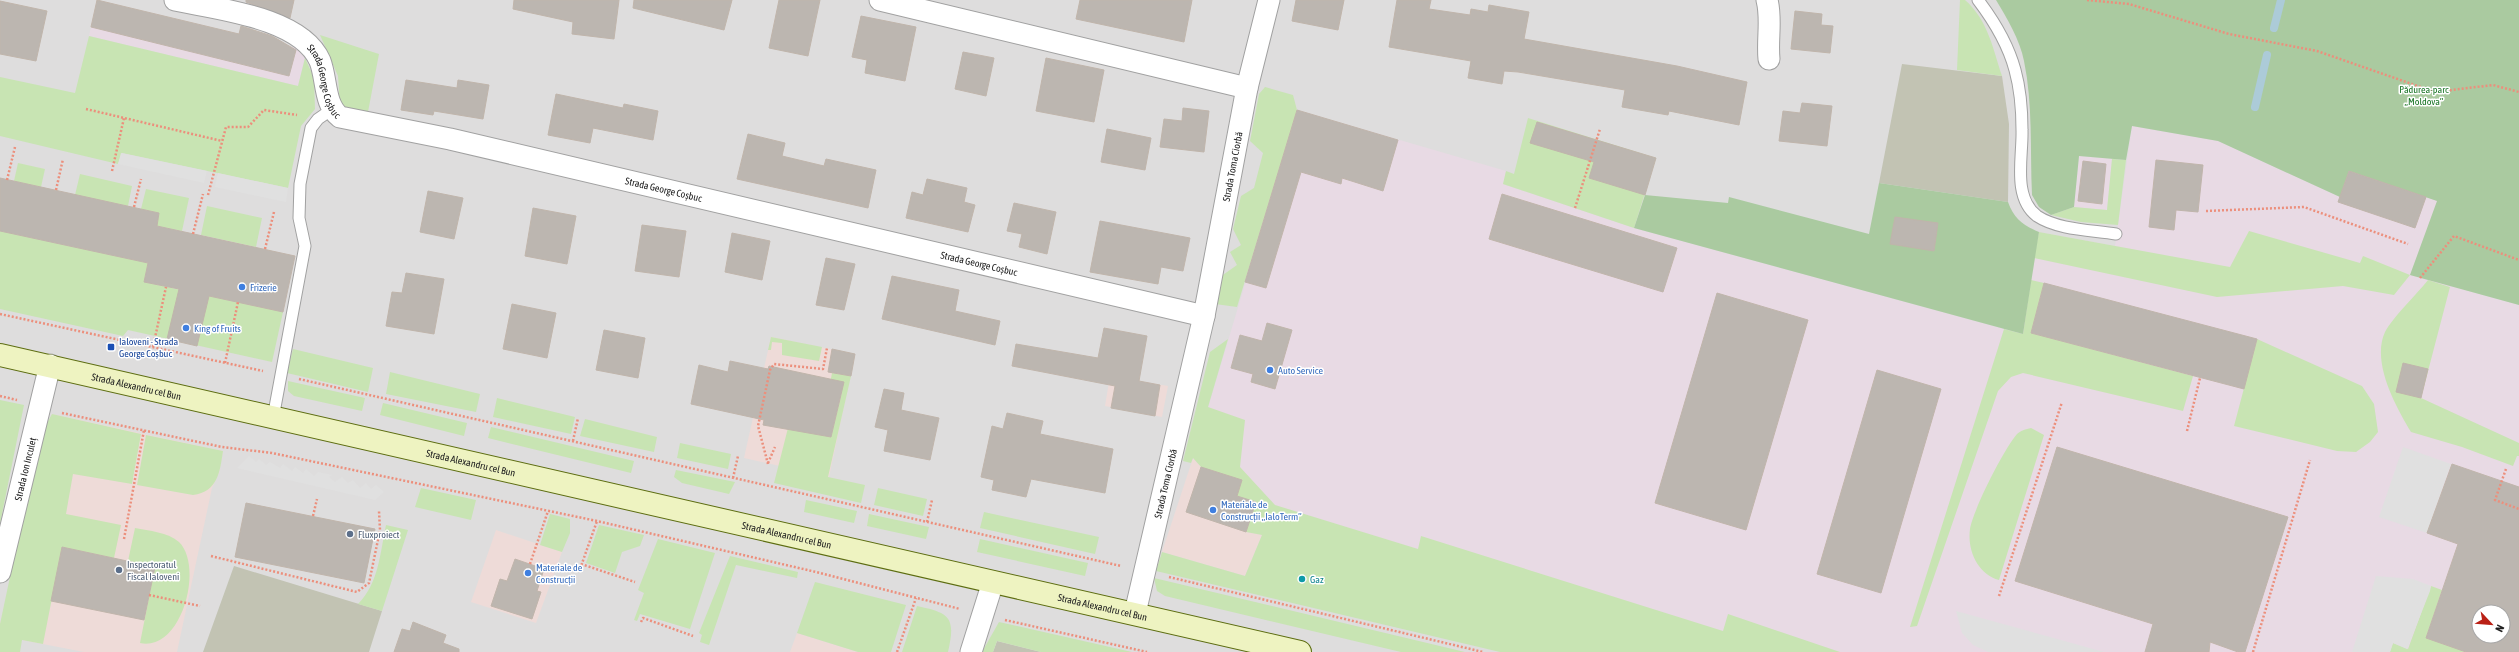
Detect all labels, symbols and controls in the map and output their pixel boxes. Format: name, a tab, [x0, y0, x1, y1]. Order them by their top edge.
street label: Strada George Coșbuc	[305, 42, 343, 121]
park label: Pădurea-parc „Moldova”	[2399, 84, 2449, 107]
street label: Strada Toma Ciorbă	[1220, 130, 1244, 202]
street label: Strada George Coșbuc	[624, 175, 703, 204]
street label: Strada George Coșbuc	[940, 249, 1019, 278]
marker: Frizerie	[237, 282, 247, 292]
place label: Frizerie	[250, 282, 277, 293]
marker: King of Fruits	[181, 323, 191, 333]
place label: King of Fruits	[194, 323, 241, 334]
place label: Ialoveni - Strada George Coșbuc	[119, 336, 179, 359]
marker: Ialoveni - Strada George Coșbuc	[106, 342, 116, 352]
marker: Auto Service	[1265, 365, 1275, 375]
place label: Auto Service	[1278, 365, 1323, 376]
street label: Strada Alexandru cel Bun	[91, 371, 182, 402]
street label: Strada Ion Inculeț	[12, 436, 38, 502]
street label: Strada Alexandru cel Bun	[425, 447, 517, 478]
street label: Strada Toma Ciorbă	[1152, 447, 1179, 519]
place label: Materiale de Construcții „IaloTerm”	[1221, 499, 1302, 522]
marker: Materiale de Construcții „IaloTerm”	[1208, 505, 1218, 515]
street label: Strada Alexandru cel Bun	[741, 519, 833, 550]
marker: Fluxproiect	[345, 529, 355, 539]
place label: Fluxproiect	[358, 529, 399, 540]
place label: Inspectoratul Fiscal Ialoveni	[127, 559, 179, 582]
place label: Materiale de Construcții	[536, 562, 583, 585]
marker: Inspectoratul Fiscal Ialoveni	[114, 565, 124, 575]
marker: Materiale de Construcții	[523, 568, 533, 578]
marker: Gaz	[1297, 574, 1307, 584]
place label: Gaz	[1310, 574, 1324, 585]
street label: Strada Alexandru cel Bun	[1057, 591, 1149, 622]
north arrow	[2471, 604, 2511, 644]
text: N	[2493, 623, 2507, 634]

